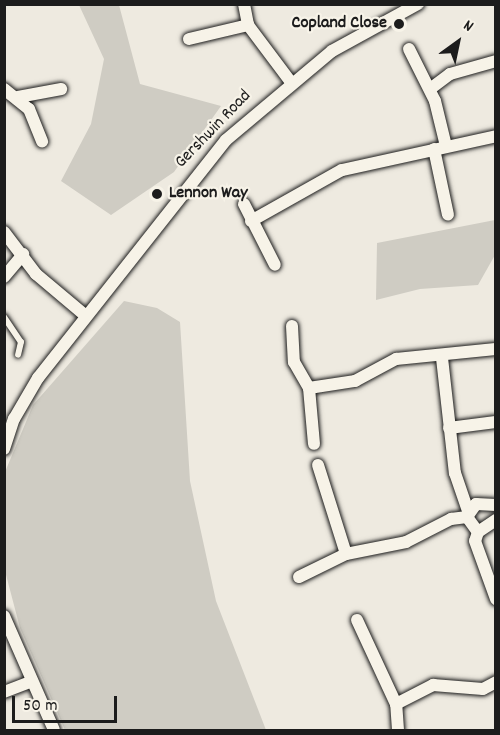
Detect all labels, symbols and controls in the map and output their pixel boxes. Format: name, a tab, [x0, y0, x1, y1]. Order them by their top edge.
north arrow	[428, 12, 488, 72]
place label: Copland Close	[292, 13, 387, 35]
text: N	[458, 15, 478, 38]
marker: Copland Close	[392, 17, 406, 31]
street label: Gershwin Road	[171, 86, 257, 174]
place label: Lennon Way	[169, 183, 247, 205]
marker: Lennon Way	[150, 187, 164, 201]
scale bar	[15, 684, 120, 722]
text: 50 m	[23, 694, 58, 719]

